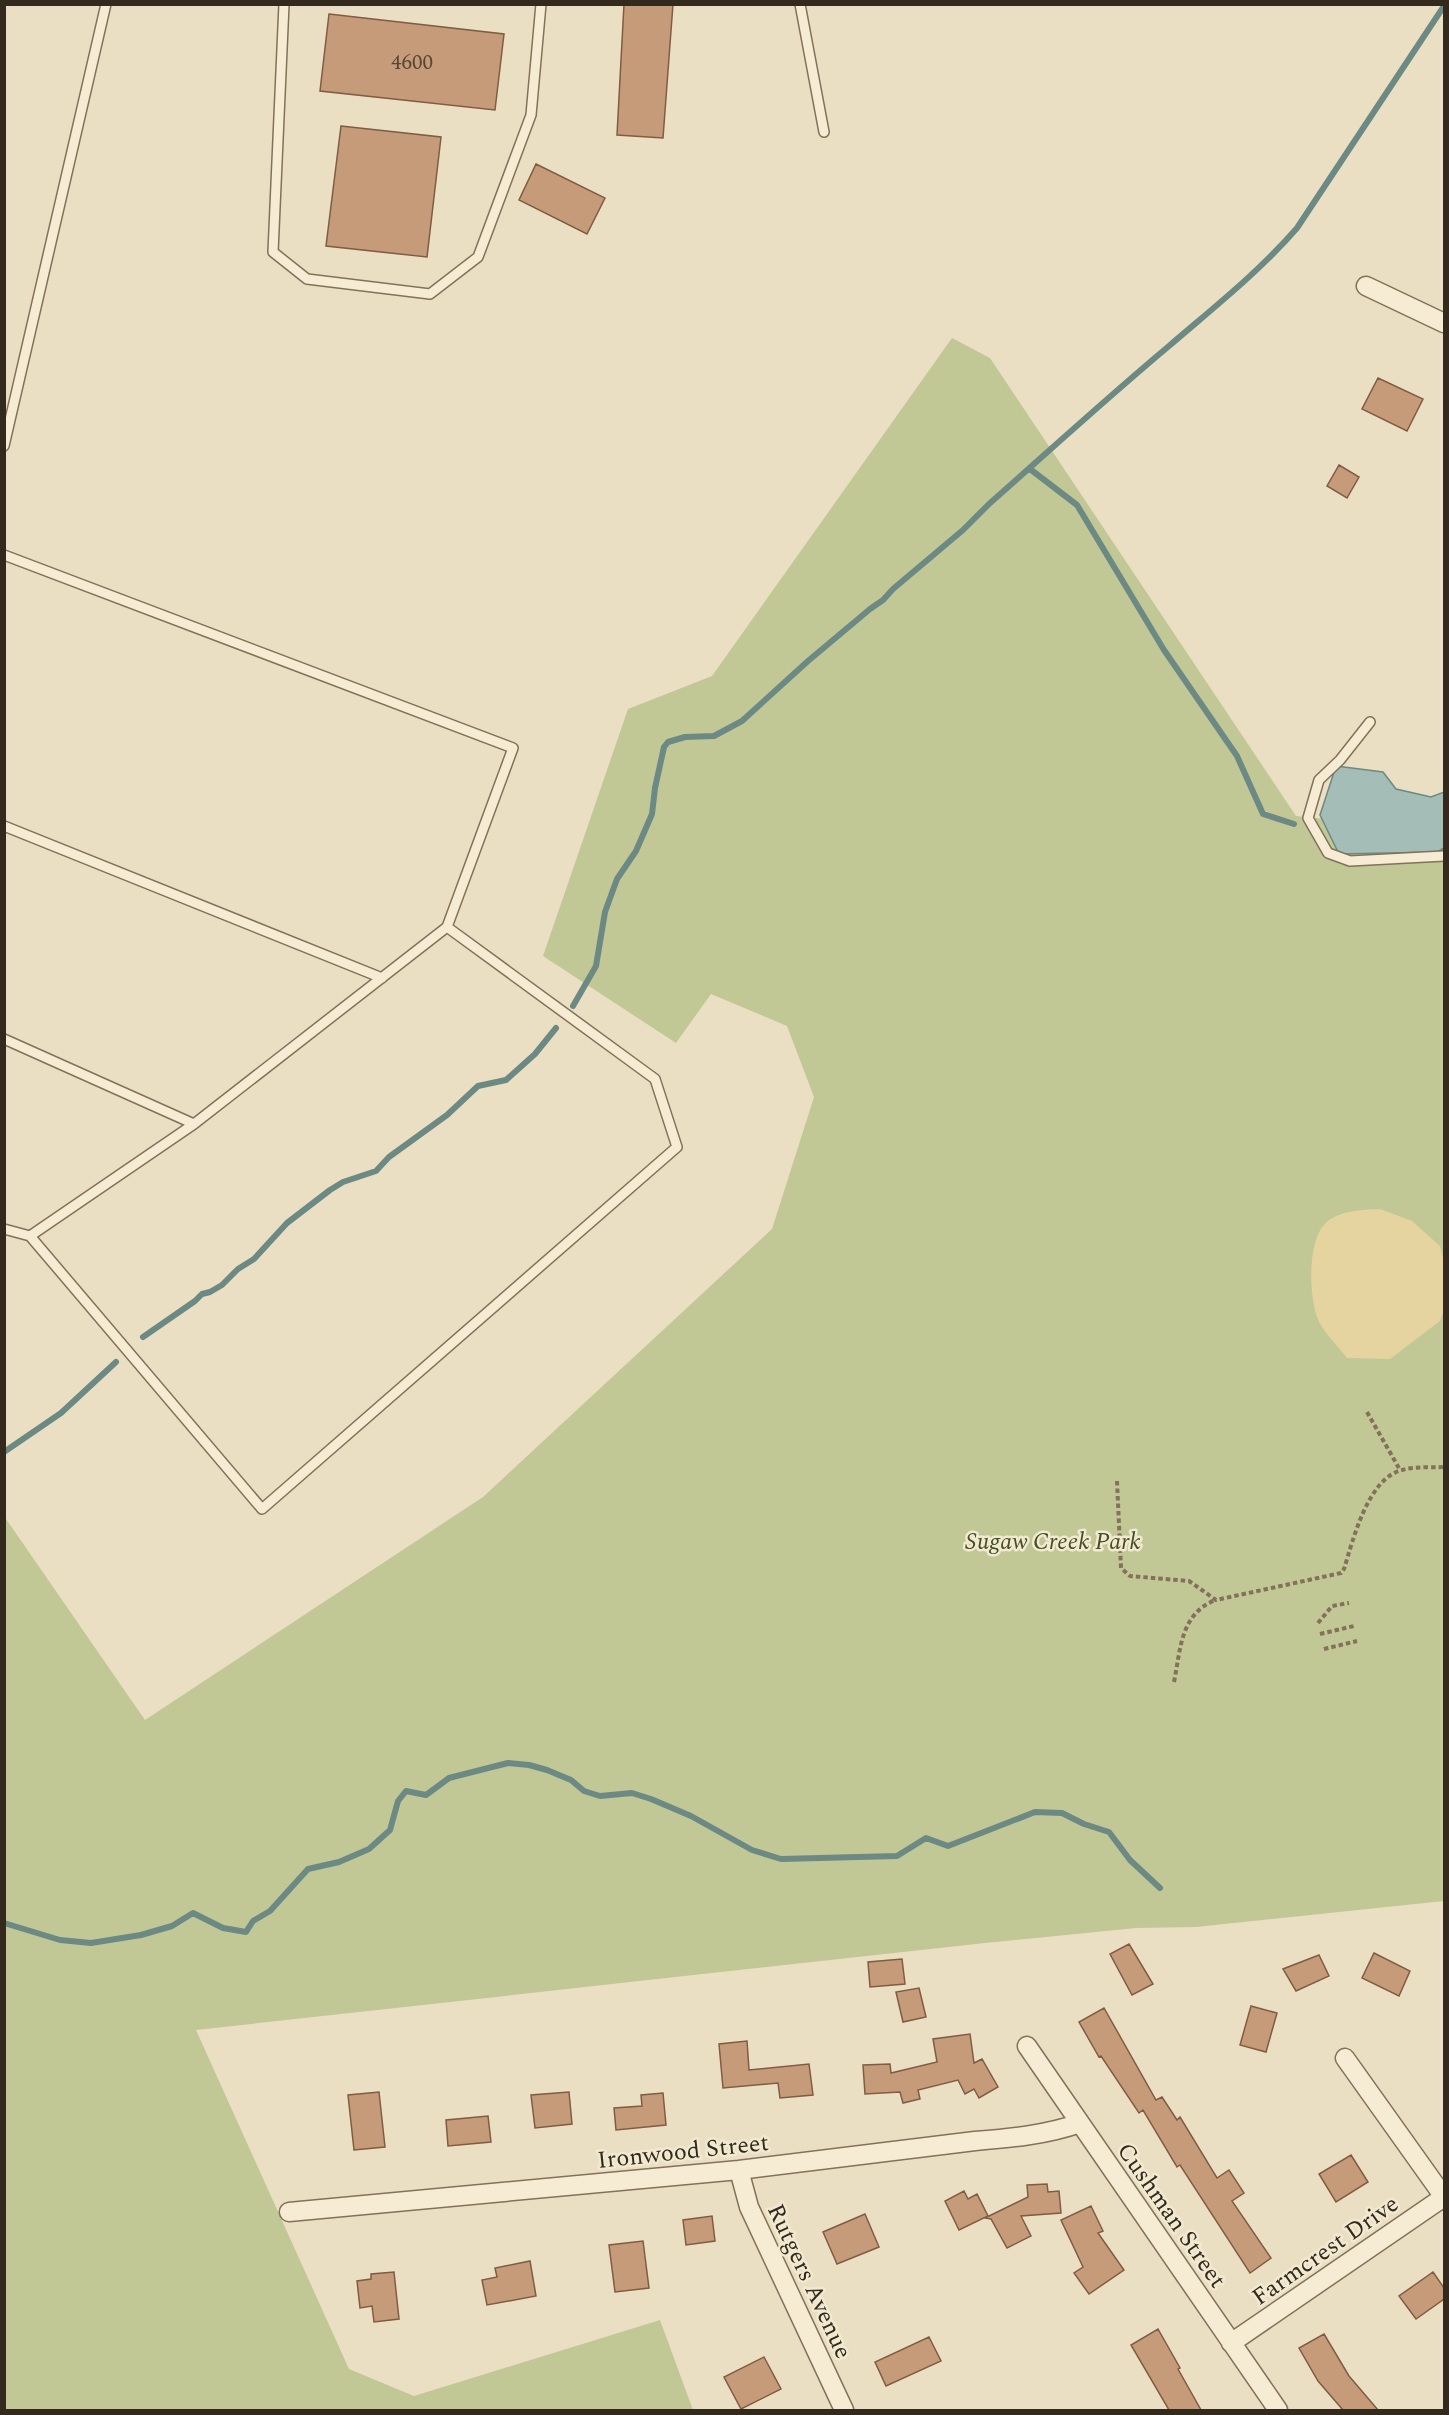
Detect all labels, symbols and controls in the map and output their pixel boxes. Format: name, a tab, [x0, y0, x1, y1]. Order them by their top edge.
house number: 4600	[391, 47, 433, 79]
park label: Sugaw Creek Park	[965, 1524, 1141, 1560]
street label: Ironwood Street	[596, 2125, 771, 2179]
street label: Cushman Street	[1108, 2135, 1235, 2296]
street label: Farmcrest Drive	[1245, 2187, 1406, 2315]
street label: Rutgers Avenue	[757, 2198, 861, 2365]

